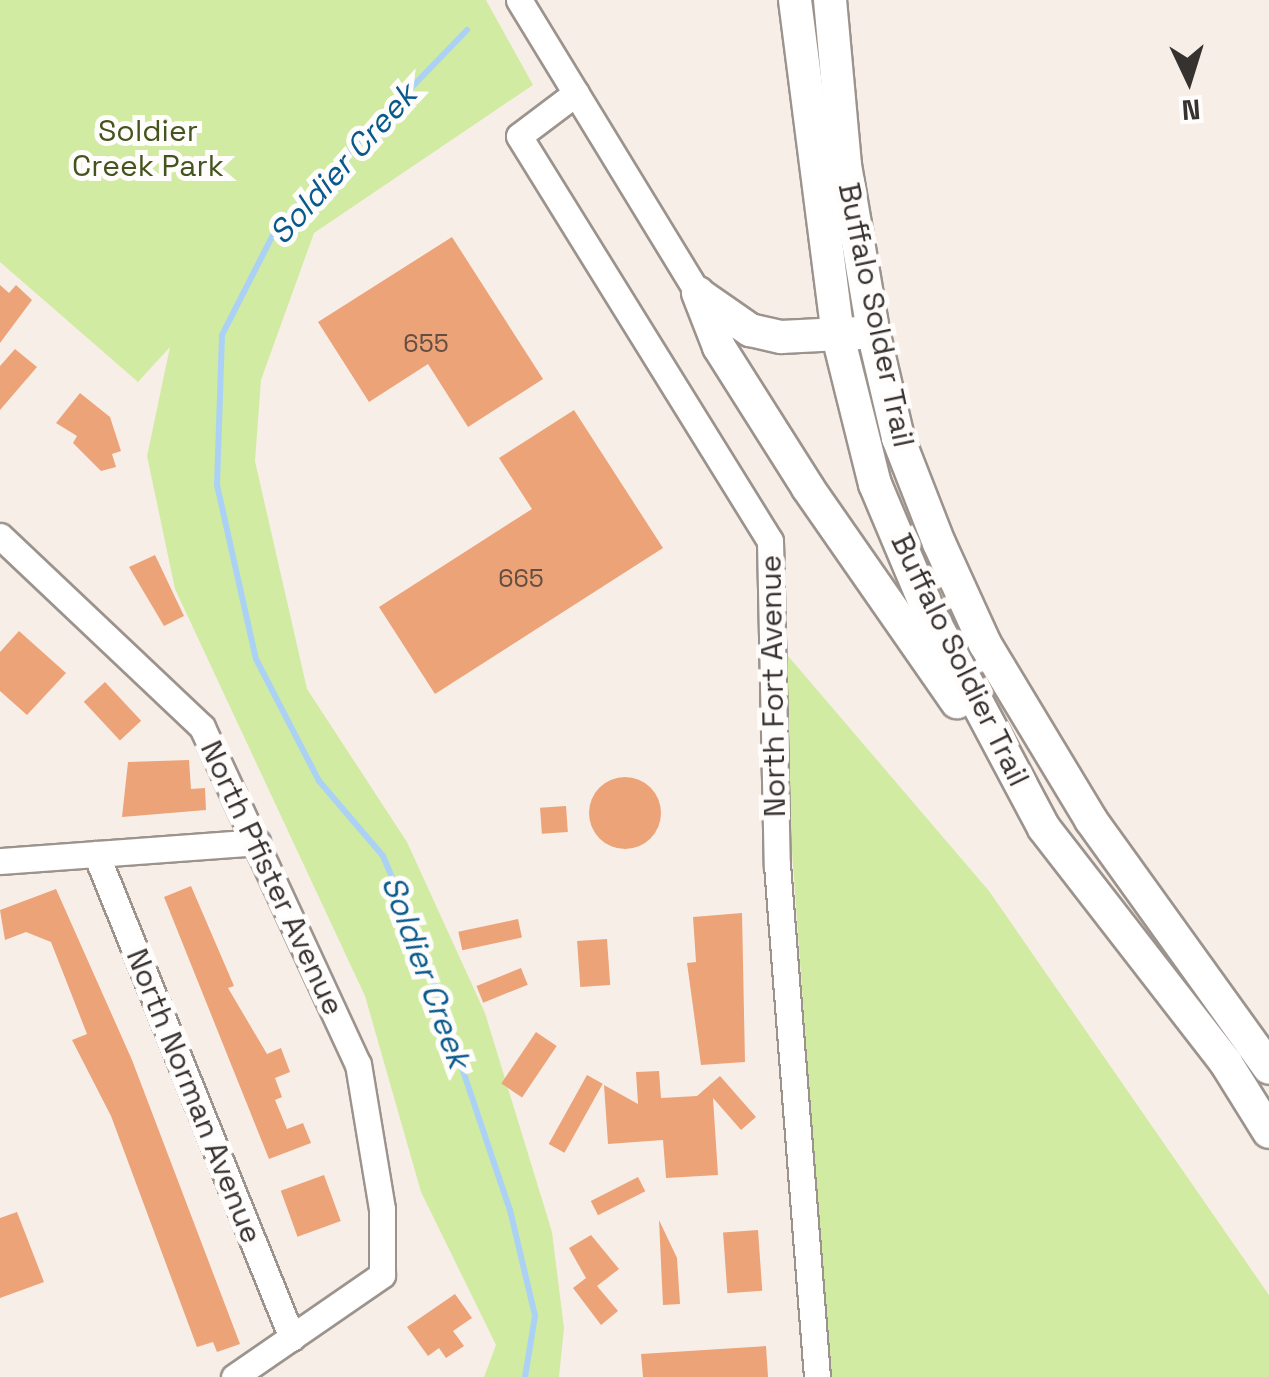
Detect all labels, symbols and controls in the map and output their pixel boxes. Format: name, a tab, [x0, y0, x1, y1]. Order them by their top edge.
north arrow	[1139, 30, 1239, 130]
water label: Soldier Creek	[261, 76, 425, 252]
text: N	[1180, 91, 1202, 129]
park label: Soldier Creek Park	[72, 113, 224, 184]
street label: Buffalo Solder Trail	[830, 179, 922, 451]
house number: 655	[403, 328, 449, 358]
street label: Buffalo Soldier Trail	[883, 527, 1037, 793]
street label: North Fort Avenue	[753, 554, 793, 818]
house number: 665	[498, 563, 544, 593]
street label: North Pfister Avenue	[192, 735, 352, 1021]
water label: Soldier Creek	[373, 871, 479, 1073]
street label: North Norman Avenue	[118, 943, 270, 1249]

